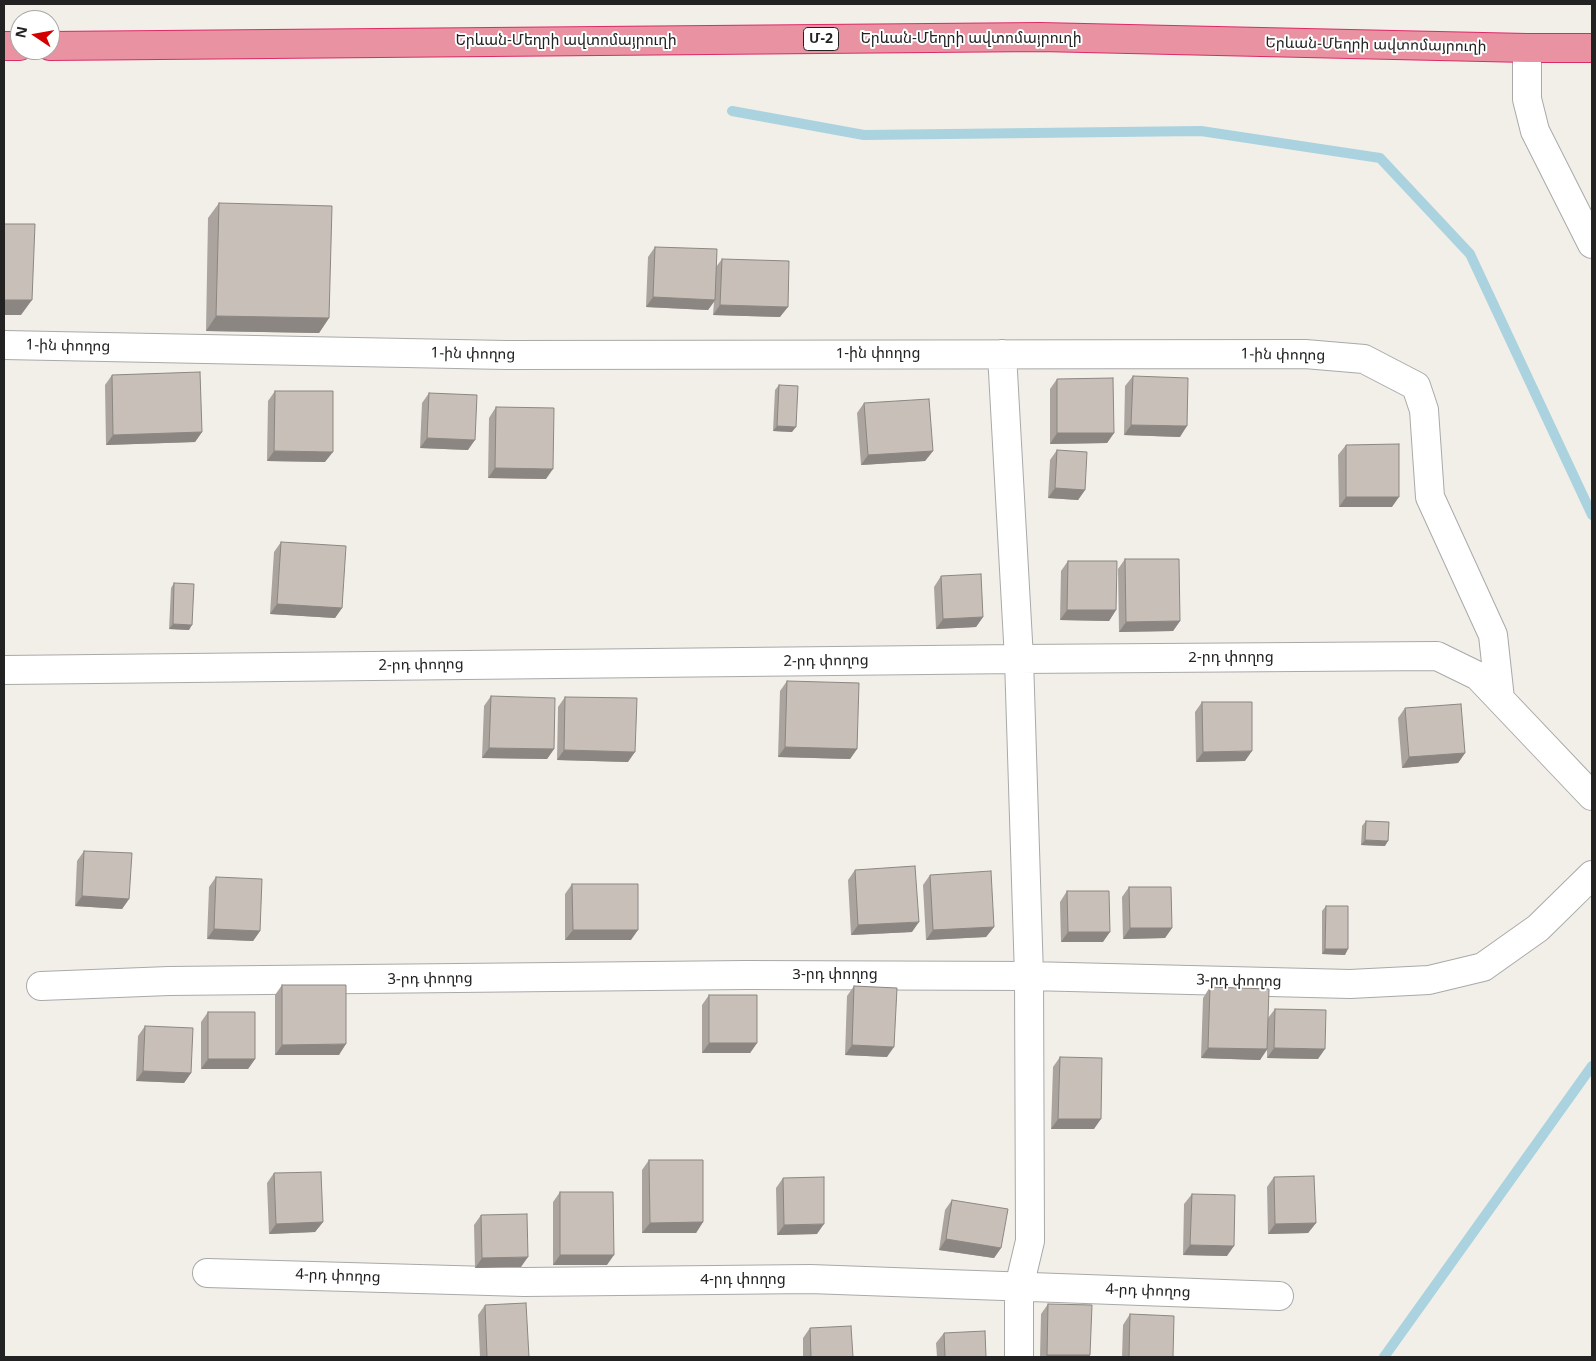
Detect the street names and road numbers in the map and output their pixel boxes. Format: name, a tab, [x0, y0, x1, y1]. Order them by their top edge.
road number: Մ-2	[804, 28, 838, 50]
street label: Երևան-Մեղրի ավտոմայրուղի	[860, 30, 1082, 48]
street label: Երևան-Մեղրի ավտոմայրուղի	[455, 32, 677, 50]
street label: Երևան-Մեղրի ավտոմայրուղի	[1265, 34, 1487, 56]
street label: 1-ին փողոց	[25, 336, 111, 356]
street label: 1-ին փողոց	[430, 344, 516, 364]
street label: 1-ին փողոց	[836, 345, 920, 363]
street label: 1-ին փողոց	[1240, 345, 1326, 365]
street label: 2-րդ փողոց	[1188, 649, 1274, 667]
street label: 2-րդ փողոց	[783, 651, 869, 671]
street label: 2-րդ փողոց	[378, 655, 464, 675]
street label: 3-րդ փողոց	[792, 966, 878, 984]
street label: 3-րդ փողոց	[387, 969, 473, 989]
street label: 3-րդ փողոց	[1196, 971, 1282, 991]
street label: 4-րդ փողոց	[295, 1266, 381, 1286]
street label: 4-րդ փողոց	[700, 1271, 786, 1289]
street label: 4-րդ փողոց	[1105, 1281, 1191, 1301]

